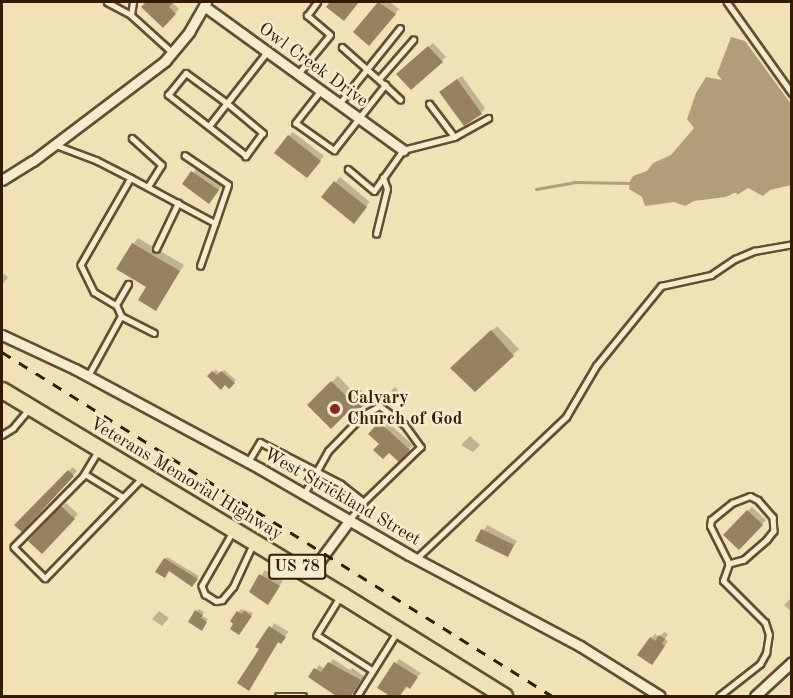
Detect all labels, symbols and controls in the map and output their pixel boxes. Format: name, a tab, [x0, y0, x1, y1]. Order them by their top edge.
street label: Owl Creek Drive	[254, 18, 372, 112]
place label: Calvary Church of God	[347, 388, 462, 430]
marker: Calvary Church of God	[328, 402, 342, 416]
street label: Veterans Memorial Highway	[85, 413, 287, 545]
street label: West Strickland Street	[260, 443, 424, 551]
road number: US 78	[267, 554, 327, 580]

